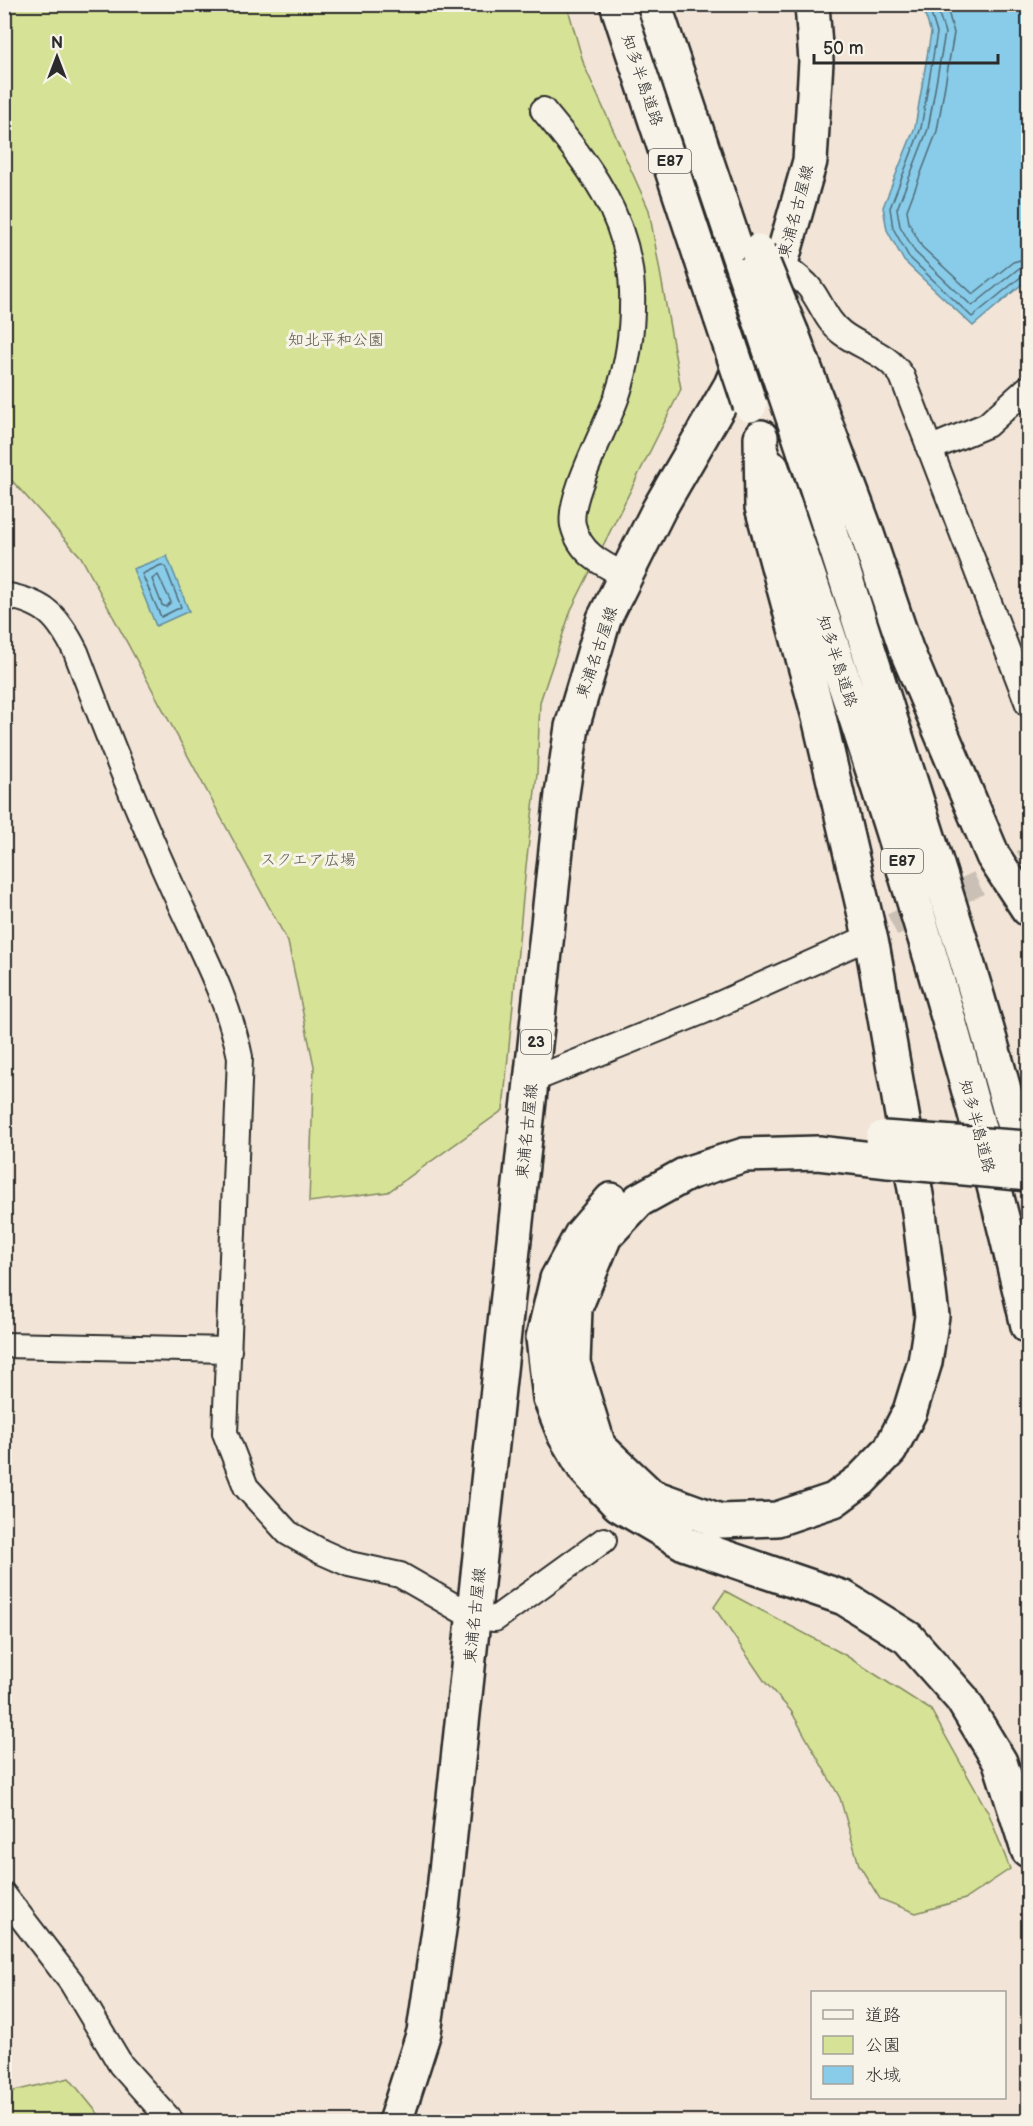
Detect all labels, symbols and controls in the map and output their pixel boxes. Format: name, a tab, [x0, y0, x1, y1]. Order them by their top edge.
north arrow	[27, 27, 87, 87]
scale bar	[814, 27, 998, 65]
street label: 知多半島道路	[617, 32, 666, 129]
text: N	[51, 34, 63, 53]
text: 50 m	[823, 38, 864, 59]
road number: E87	[649, 149, 691, 173]
street label: 東浦名古屋線	[775, 163, 818, 260]
park label: 知北平和公園	[288, 331, 384, 350]
street label: 東浦名古屋線	[573, 604, 622, 701]
street label: 知多半島道路	[813, 613, 860, 710]
road number: E87	[881, 849, 923, 873]
park label: スクエア広場	[260, 851, 356, 870]
road number: 23	[521, 1030, 551, 1054]
street label: 知多半島道路	[955, 1078, 998, 1175]
street label: 東浦名古屋線	[513, 1082, 542, 1180]
street label: 東浦名古屋線	[461, 1566, 490, 1664]
legend	[811, 1991, 1006, 2099]
text: 道路	[865, 2005, 901, 2026]
text: 公園	[865, 2035, 901, 2056]
text: 水域	[865, 2065, 901, 2086]

